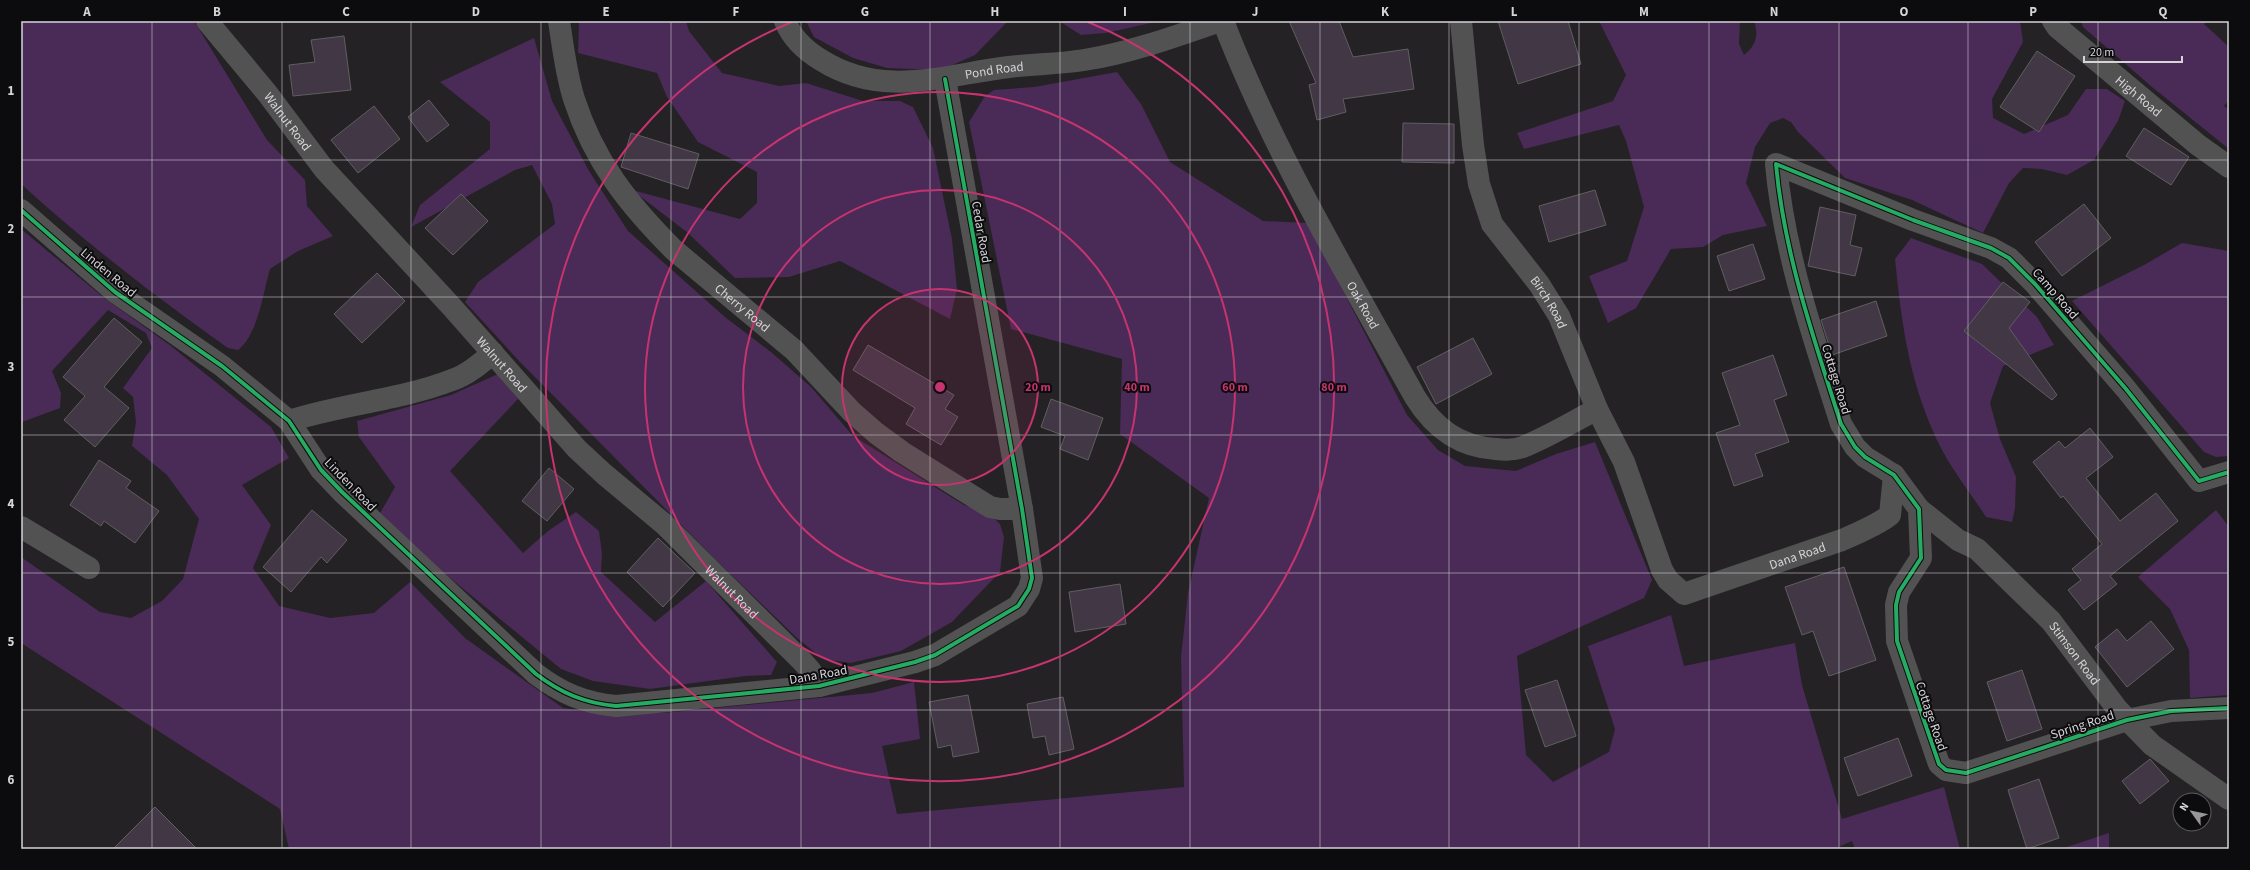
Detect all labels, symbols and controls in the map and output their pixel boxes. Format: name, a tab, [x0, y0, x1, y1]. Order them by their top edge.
text: A	[82, 3, 91, 21]
text: B	[213, 3, 221, 21]
text: C	[342, 3, 350, 21]
text: D	[472, 3, 480, 21]
text: E	[602, 3, 610, 21]
text: F	[733, 3, 740, 21]
text: G	[861, 3, 869, 21]
text: H	[991, 3, 999, 21]
text: I	[1123, 3, 1127, 21]
text: J	[1252, 3, 1258, 21]
text: K	[1381, 3, 1390, 21]
text: L	[1511, 3, 1518, 21]
text: M	[1639, 3, 1649, 21]
text: N	[1770, 3, 1778, 21]
text: O	[1900, 3, 1909, 21]
text: P	[2029, 3, 2037, 21]
text: Q	[2159, 3, 2168, 21]
scale bar	[2084, 38, 2182, 64]
text: 20 m	[2090, 44, 2114, 61]
street label: Pond Road	[964, 58, 1024, 84]
street label: High Road	[2111, 71, 2165, 121]
text: 1	[8, 82, 15, 100]
street label: Walnut Road	[259, 89, 315, 155]
street label: Cedar Road	[967, 200, 995, 265]
text: 2	[8, 220, 15, 238]
street label: Linden Road	[77, 244, 140, 301]
street label: Camp Road	[2028, 264, 2083, 323]
street label: Birch Road	[1526, 272, 1571, 331]
street label: Oak Road	[1342, 278, 1383, 333]
street label: Cherry Road	[711, 280, 774, 336]
street label: Walnut Road	[472, 333, 531, 397]
street label: Cottage Road	[1817, 342, 1855, 417]
text: 3	[8, 358, 15, 376]
text: 20 m	[1025, 379, 1051, 396]
text: 40 m	[1124, 379, 1150, 396]
text: 60 m	[1222, 379, 1248, 396]
text: 80 m	[1321, 379, 1347, 396]
centre of rings	[933, 380, 947, 394]
street label: Linden Road	[320, 454, 380, 515]
text: 4	[8, 495, 15, 513]
street label: Dana Road	[1767, 538, 1828, 574]
street label: Walnut Road	[701, 562, 762, 623]
street label: Stimson Road	[2044, 618, 2104, 689]
text: 5	[8, 633, 15, 651]
street label: Dana Road	[788, 661, 849, 689]
street label: Cottage Road	[1911, 679, 1951, 753]
street label: Spring Road	[2048, 706, 2116, 744]
text: 6	[8, 771, 15, 789]
north arrow	[2172, 792, 2212, 832]
text: N	[2176, 800, 2192, 814]

